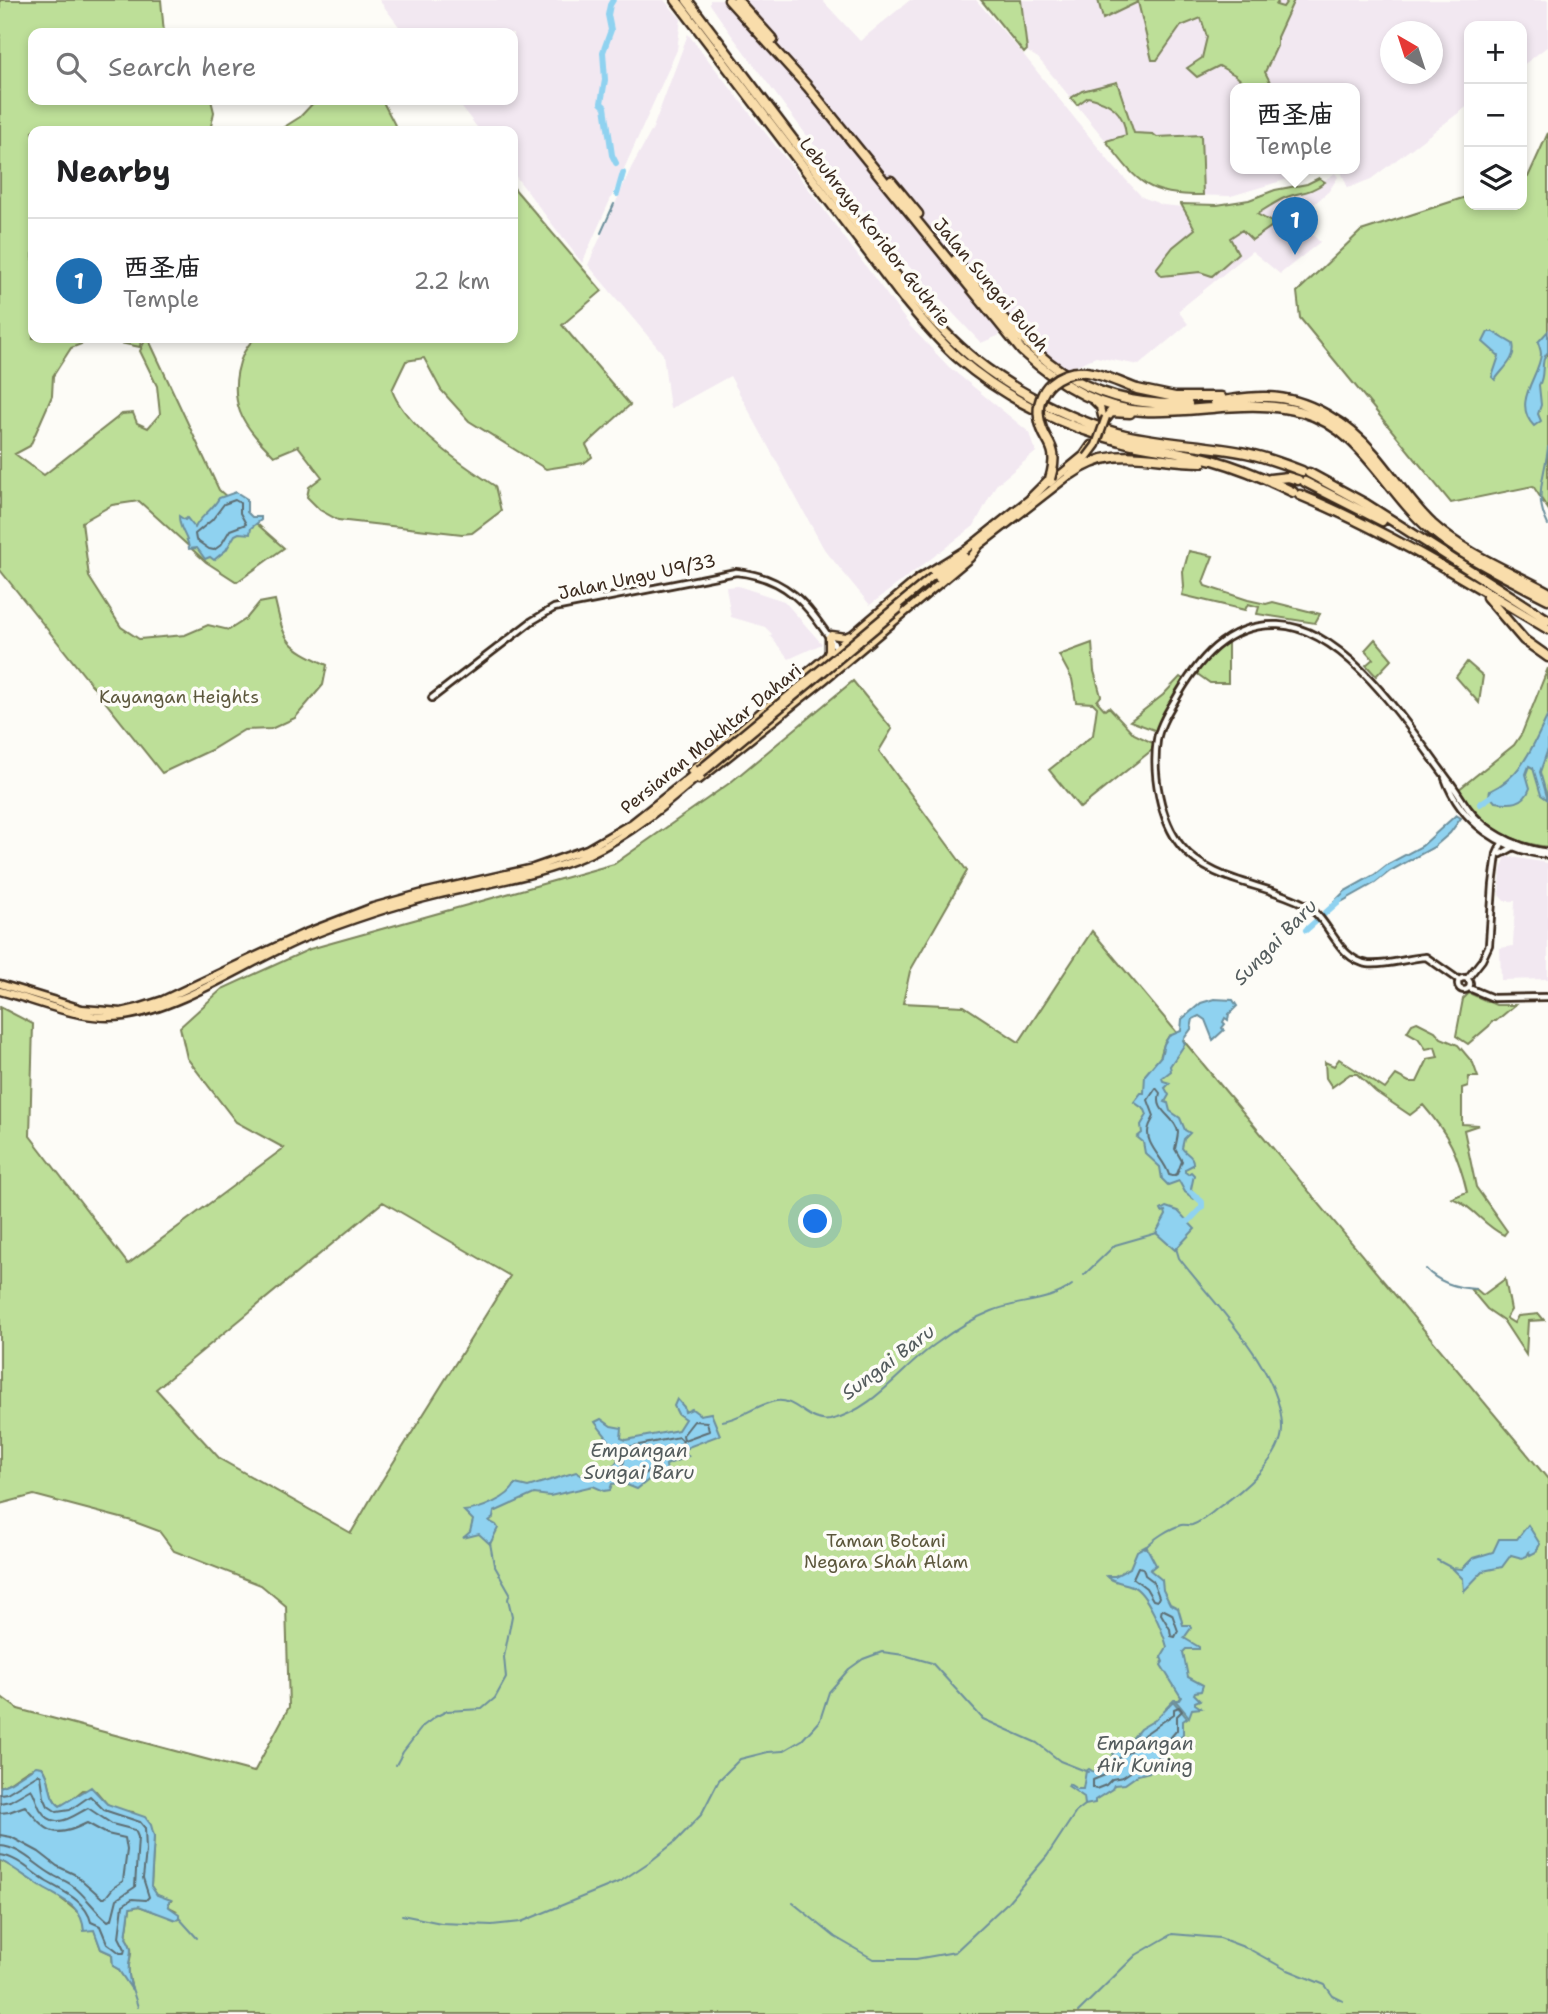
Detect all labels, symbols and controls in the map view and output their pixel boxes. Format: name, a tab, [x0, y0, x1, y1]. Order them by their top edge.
north arrow	[1380, 21, 1443, 84]
map controls	[1464, 21, 1527, 210]
button: +	[1464, 21, 1527, 84]
search box	[28, 28, 518, 105]
icon: search	[52, 48, 90, 86]
text: Search here	[108, 49, 257, 84]
popup	[1230, 83, 1360, 174]
button: −	[1464, 84, 1527, 147]
text: 西圣庙	[1256, 96, 1334, 131]
text: Temple	[1256, 131, 1333, 161]
street label: Lebuhraya Koridor Guthrie	[794, 133, 956, 331]
button: layers	[1464, 147, 1527, 210]
text: Nearby	[56, 151, 171, 192]
pin: 1	[1272, 197, 1318, 255]
street label: Jalan Sungai Buloh	[928, 213, 1054, 357]
text: 西圣庙	[123, 249, 201, 284]
text: 1	[74, 266, 84, 296]
text: 2.2 km	[414, 266, 490, 296]
text: Temple	[123, 284, 200, 314]
street label: Jalan Ungu U9/33	[556, 549, 718, 605]
street label: Persiaran Mokhtar Dahari	[615, 658, 807, 820]
park label: Kayangan Heights	[99, 685, 259, 709]
water label: Sungai Baru	[1228, 894, 1322, 990]
your location	[798, 1204, 832, 1238]
water label: Sungai Baru	[836, 1319, 940, 1405]
water label: Empangan Sungai Baru	[584, 1438, 694, 1485]
park label: Taman Botani Negara Shah Alam	[804, 1529, 968, 1574]
water label: Empangan Air Kuning	[1096, 1731, 1194, 1778]

